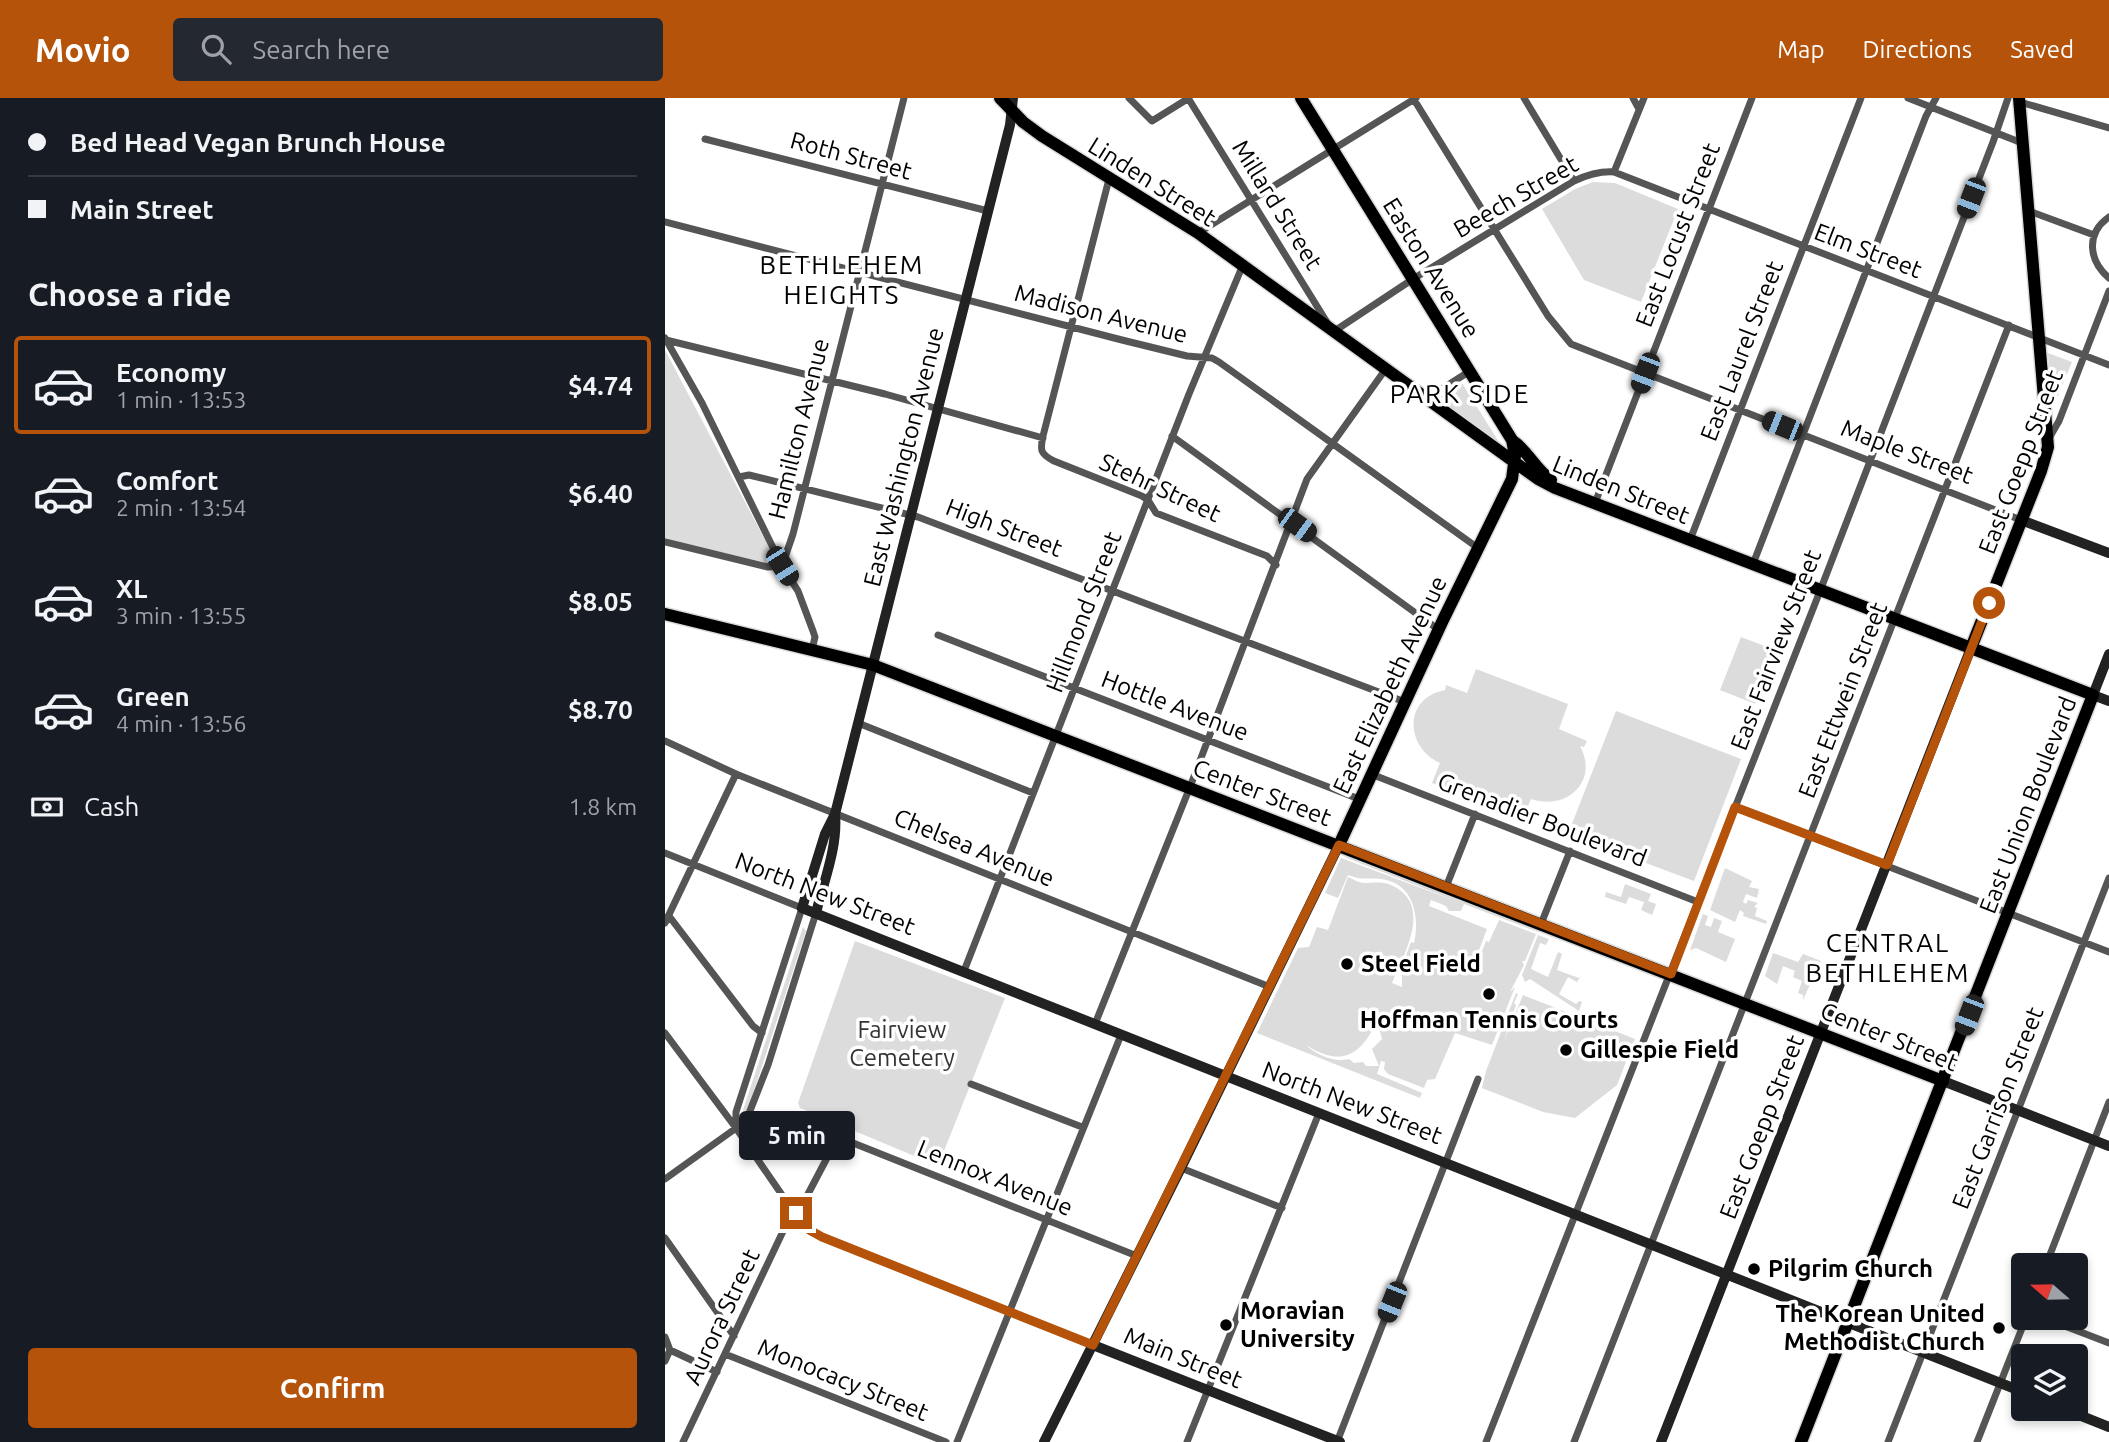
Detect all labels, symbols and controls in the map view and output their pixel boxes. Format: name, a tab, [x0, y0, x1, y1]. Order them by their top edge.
search box	[173, 18, 663, 81]
icon: search	[197, 30, 235, 68]
text: Movio	[35, 31, 131, 68]
text: Search here	[253, 35, 390, 64]
text: Map	[1777, 36, 1824, 63]
text: Directions	[1862, 36, 1972, 63]
text: Saved	[2010, 36, 2074, 63]
street label: Roth Street	[787, 126, 915, 185]
text: Bed Head Vegan Brunch House	[70, 128, 446, 157]
street label: Linden Street	[1084, 132, 1221, 232]
street label: Millard Street	[1227, 135, 1328, 275]
street label: East Locust Street	[1630, 139, 1725, 330]
street label: Beech Street	[1449, 150, 1583, 243]
car	[1954, 175, 1989, 221]
street label: Easton Avenue	[1378, 193, 1485, 343]
text: Main Street	[70, 195, 213, 224]
street label: Elm Street	[1811, 218, 1926, 284]
district label: BETHLEHEM HEIGHTS	[760, 250, 924, 309]
street label: East Laurel Street	[1695, 257, 1788, 445]
text: Choose a ride	[28, 276, 231, 312]
street label: Madison Avenue	[1012, 279, 1191, 348]
street label: East Washington Avenue	[858, 325, 949, 589]
street label: Hamilton Avenue	[763, 336, 834, 522]
car	[1628, 350, 1663, 396]
icon: car	[32, 354, 95, 417]
text: Economy	[116, 358, 226, 387]
street label: East Goepp Street	[1973, 365, 2068, 558]
text: $4.74	[568, 371, 633, 400]
district label: PARK SIDE	[1390, 379, 1530, 408]
text: 1 min · 13:53	[116, 387, 247, 412]
car	[1759, 408, 1806, 444]
street label: Maple Street	[1837, 414, 1978, 489]
street label: Stehr Street	[1095, 448, 1226, 528]
street label: Linden Street	[1549, 450, 1694, 529]
icon: car	[32, 462, 95, 525]
text: Comfort	[116, 466, 219, 495]
text: $6.40	[568, 479, 633, 508]
street label: High Street	[942, 493, 1067, 562]
text: 2 min · 13:54	[116, 495, 247, 520]
car	[1274, 504, 1321, 546]
street label: Hillmond Street	[1040, 527, 1127, 696]
car	[762, 543, 803, 589]
street label: East Fairview Street	[1725, 545, 1826, 754]
icon: car	[32, 570, 95, 633]
street label: East Elizabeth Avenue	[1327, 572, 1452, 798]
text: XL	[116, 574, 147, 603]
text: $8.05	[568, 587, 633, 616]
route start	[1973, 587, 2005, 619]
street label: East Ettwein Street	[1793, 598, 1892, 801]
text: 3 min · 13:55	[116, 603, 247, 628]
street label: Hottle Avenue	[1098, 665, 1253, 746]
icon: car	[32, 678, 95, 741]
text: Green	[116, 682, 190, 711]
street label: East Union Boulevard	[1974, 693, 2081, 917]
text: $8.70	[568, 695, 633, 724]
text: 4 min · 13:56	[116, 711, 247, 736]
street label: Center Street	[1189, 754, 1336, 831]
street label: Grenadier Boulevard	[1434, 767, 1650, 872]
icon: cash	[28, 788, 66, 826]
text: Cash	[84, 792, 139, 821]
text: 1.8 km	[569, 794, 637, 819]
street label: Chelsea Avenue	[890, 803, 1058, 892]
street label: North New Street	[731, 847, 919, 940]
district label: CENTRAL BETHLEHEM	[1806, 928, 1970, 987]
place label: Steel Field	[1361, 950, 1481, 977]
marker: Steel Field	[1339, 956, 1355, 972]
marker: Hoffman Tennis Courts	[1481, 986, 1497, 1002]
car	[1952, 992, 1987, 1038]
street label: Center Street	[1817, 997, 1962, 1077]
street label: East Garrison Street	[1947, 1003, 2049, 1213]
place label: Hoffman Tennis Courts	[1360, 1006, 1618, 1033]
park label: Fairview Cemetery	[849, 1016, 955, 1071]
street label: East Goepp Street	[1714, 1030, 1809, 1223]
place label: Gillespie Field	[1580, 1036, 1739, 1063]
marker: Gillespie Field	[1558, 1042, 1574, 1058]
street label: North New Street	[1258, 1056, 1446, 1149]
callout: 5 min	[738, 1112, 854, 1160]
text: 5 min	[768, 1123, 826, 1148]
street label: Lennox Avenue	[914, 1134, 1077, 1221]
route end	[780, 1197, 812, 1229]
street label: Aurora Street	[678, 1244, 765, 1389]
north arrow	[2011, 1253, 2088, 1330]
map controls	[2011, 1253, 2088, 1421]
place label: Pilgrim Church	[1768, 1255, 1933, 1282]
marker: Pilgrim Church	[1746, 1261, 1762, 1277]
car	[1375, 1279, 1410, 1325]
place label: Moravian University	[1240, 1297, 1355, 1352]
place label: The Korean United Methodist Church	[1775, 1300, 1985, 1355]
marker: Moravian University	[1218, 1317, 1234, 1333]
marker: The Korean United Methodist Church	[1991, 1320, 2007, 1336]
street label: Main Street	[1120, 1322, 1247, 1394]
street label: Monocacy Street	[754, 1333, 933, 1426]
button: layers	[2011, 1344, 2088, 1421]
button: Confirm	[28, 1348, 637, 1428]

